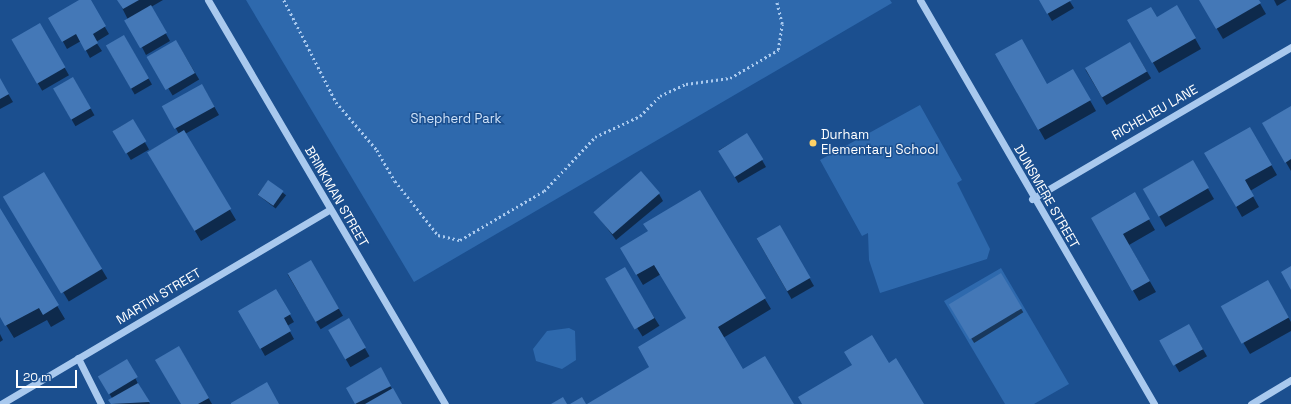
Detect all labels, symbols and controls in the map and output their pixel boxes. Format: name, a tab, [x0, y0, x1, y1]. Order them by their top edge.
street label: RICHELIEU LANE	[1109, 82, 1201, 144]
park label: Shepherd Park	[410, 111, 502, 127]
place label: Durham Elementary School	[821, 128, 938, 159]
marker: Durham Elementary School	[808, 138, 818, 148]
street label: DUNSMERE STREET	[1010, 142, 1082, 252]
street label: BRINKMAN STREET	[301, 144, 371, 250]
street label: MARTIN STREET	[114, 266, 204, 328]
scale bar	[18, 362, 79, 388]
text: 20 m	[23, 369, 51, 385]

